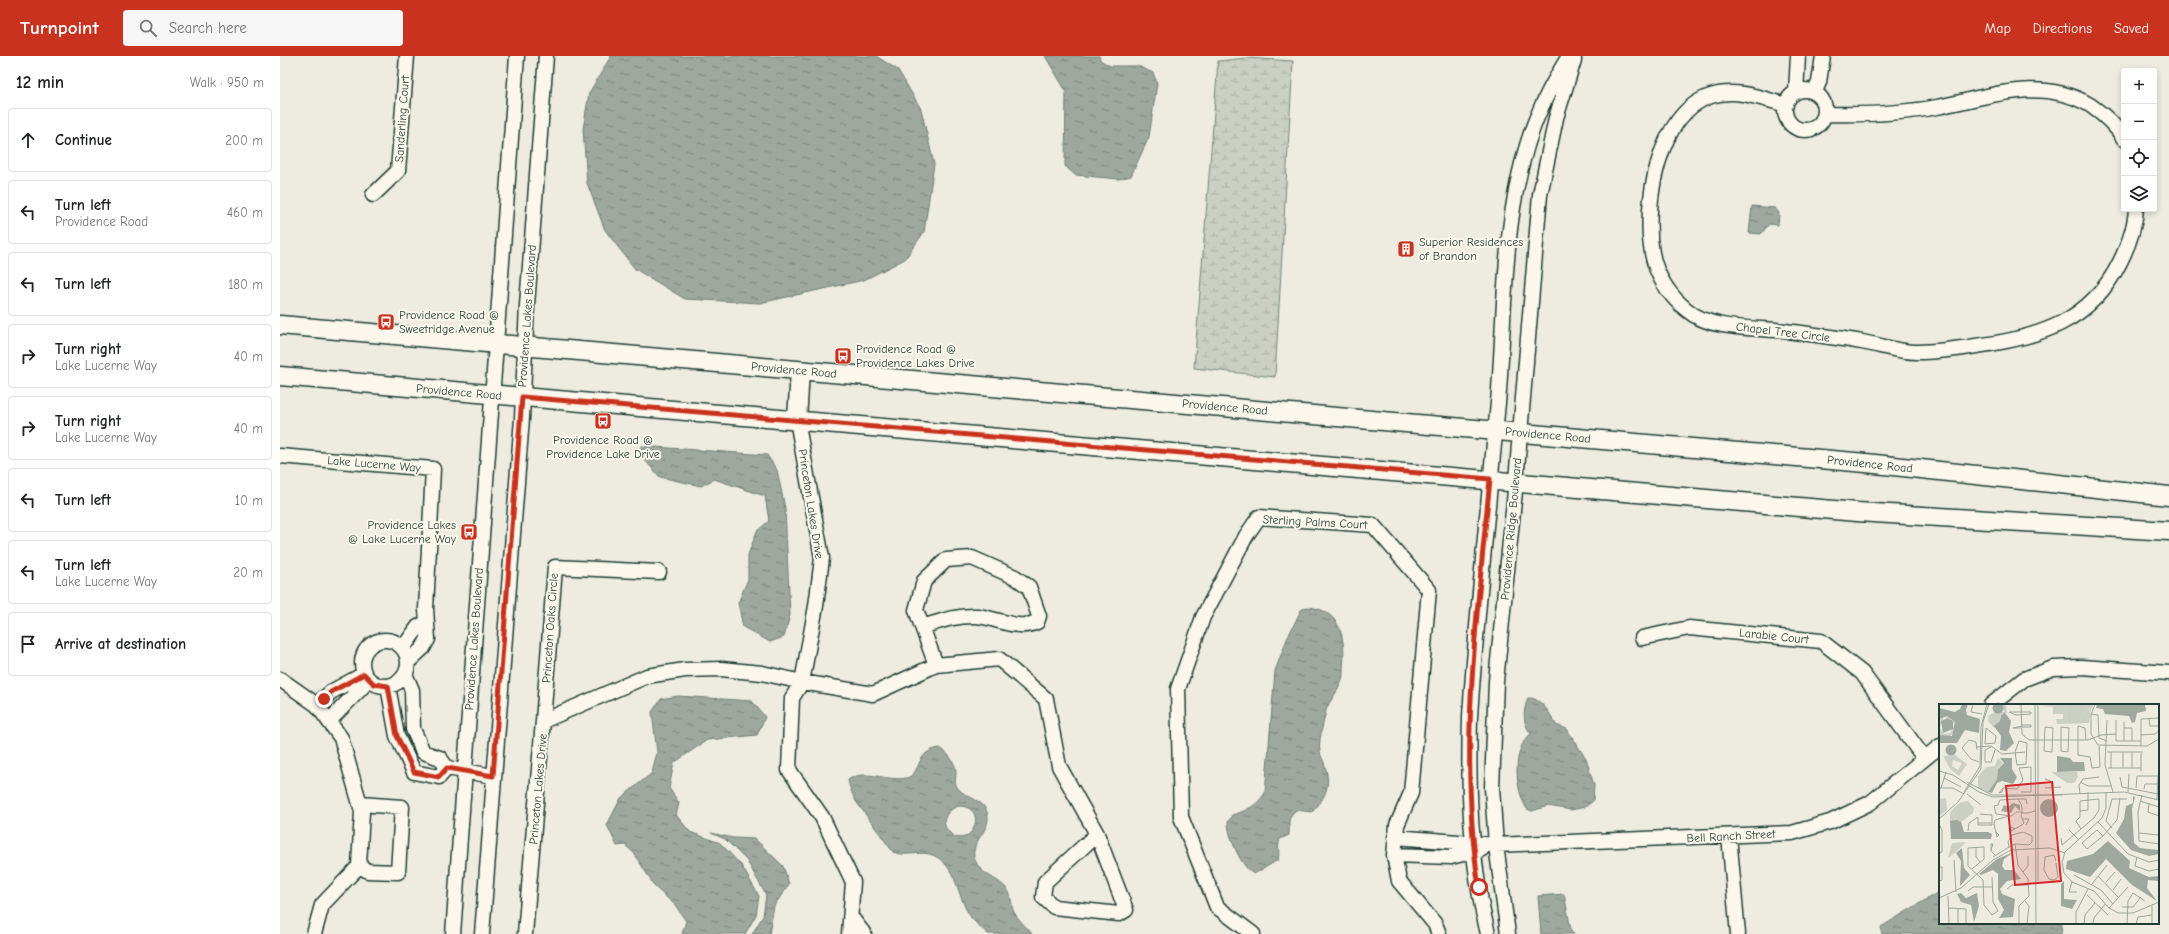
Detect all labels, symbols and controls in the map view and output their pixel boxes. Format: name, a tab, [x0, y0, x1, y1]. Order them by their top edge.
search box	[123, 10, 403, 46]
text: Turnpoint	[20, 17, 99, 39]
icon: search	[137, 17, 159, 39]
text: Search here	[169, 19, 247, 37]
text: Map	[1984, 20, 2011, 37]
text: Directions	[2033, 20, 2092, 37]
text: Saved	[2114, 20, 2149, 37]
map controls	[2121, 68, 2157, 212]
button: +	[2121, 68, 2157, 104]
text: 12 min	[16, 73, 64, 92]
text: Walk · 950 m	[190, 75, 264, 90]
street label: Sanderling Court	[392, 75, 412, 163]
button: −	[2121, 104, 2157, 140]
icon: ahead	[17, 129, 39, 151]
text: Continue	[55, 131, 112, 149]
text: 200 m	[225, 133, 263, 148]
button: locate	[2121, 140, 2157, 176]
button: layers	[2121, 176, 2157, 212]
text: Turn left	[55, 196, 111, 214]
icon: left	[17, 201, 39, 223]
text: 460 m	[227, 205, 263, 220]
text: Providence Road	[55, 214, 148, 229]
place label: Superior Residences of Brandon	[1419, 235, 1523, 263]
building icon: Superior Residences of Brandon	[1396, 239, 1416, 259]
street label: Providence Lakes Boulevard	[515, 244, 539, 388]
icon: left	[17, 273, 39, 295]
text: Turn left	[55, 275, 111, 293]
text: 180 m	[228, 277, 263, 292]
place label: Providence Road @ Sweetridge Avenue	[399, 308, 499, 336]
bus stop icon: Providence Road @ Sweetridge Avenue	[376, 312, 396, 332]
street label: Chapel Tree Circle	[1735, 319, 1831, 345]
text: Turn right	[55, 340, 121, 358]
place label: Providence Road @ Providence Lakes Drive	[856, 342, 974, 370]
icon: right	[17, 345, 39, 367]
bus stop icon: Providence Road @ Providence Lakes Drive	[833, 346, 853, 366]
text: 40 m	[234, 349, 263, 364]
text: Lake Lucerne Way	[55, 358, 157, 373]
street label: Providence Road	[751, 359, 837, 381]
street label: Providence Road	[416, 381, 502, 403]
street label: Providence Road	[1182, 396, 1268, 418]
bus stop icon: Providence Road @ Providence Lake Drive	[593, 411, 613, 431]
text: Turn right	[55, 412, 121, 430]
icon: right	[17, 417, 39, 439]
text: 40 m	[234, 421, 263, 436]
street label: Providence Road	[1505, 424, 1591, 446]
text: Lake Lucerne Way	[55, 430, 157, 445]
place label: Providence Road @ Providence Lake Drive	[546, 433, 660, 461]
street label: Princeton Lakes Drive	[795, 448, 827, 560]
street label: Lake Lucerne Way	[327, 453, 422, 475]
street label: Providence Road	[1827, 453, 1913, 475]
street label: Providence Ridge Boulevard	[1498, 457, 1524, 601]
icon: left	[17, 489, 39, 511]
text: Turn left	[55, 491, 111, 509]
text: 10 m	[235, 493, 263, 508]
street label: Sterling Palms Court	[1262, 512, 1368, 532]
place label: Providence Lakes @ Lake Lucerne Way	[348, 518, 457, 546]
bus stop icon: Providence Lakes @ Lake Lucerne Way	[459, 522, 479, 542]
text: Turn left	[55, 556, 111, 574]
icon: left	[17, 561, 39, 583]
text: 20 m	[233, 565, 263, 580]
street label: Providence Lakes Boulevard	[462, 567, 486, 711]
street label: Princeton Oaks Circle	[539, 572, 561, 684]
text: Lake Lucerne Way	[55, 574, 157, 589]
street label: Larabie Court	[1738, 625, 1810, 647]
icon: arrive	[17, 633, 39, 655]
text: Arrive at destination	[55, 635, 186, 653]
route end	[315, 690, 333, 708]
inset map	[1939, 704, 2159, 924]
street label: Princeton Lakes Drive	[526, 733, 550, 845]
street label: Bell Ranch Street	[1686, 827, 1776, 845]
route start	[1470, 878, 1488, 896]

